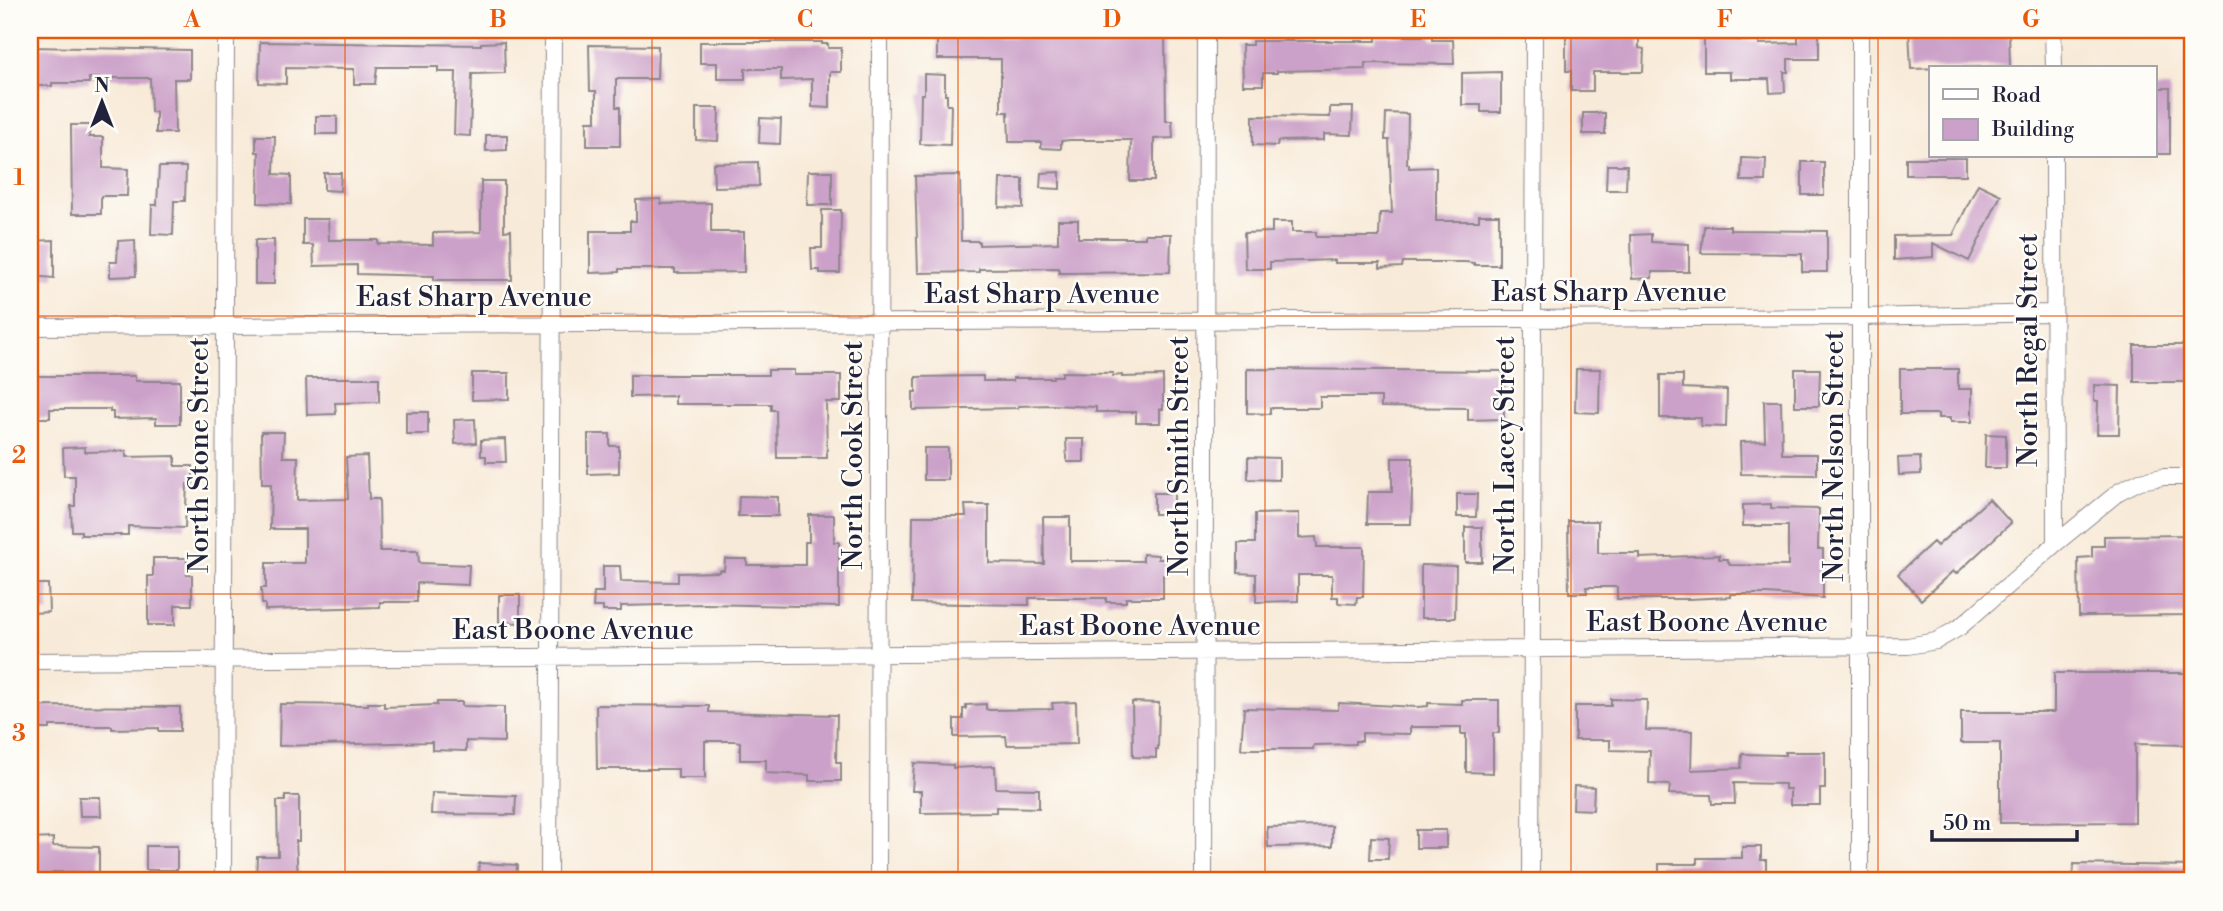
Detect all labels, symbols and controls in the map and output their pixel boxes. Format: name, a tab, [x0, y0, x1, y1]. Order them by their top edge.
text: A	[183, 6, 201, 34]
text: B	[489, 6, 507, 34]
text: C	[797, 6, 813, 34]
text: D	[1103, 6, 1121, 34]
text: E	[1410, 6, 1426, 34]
text: F	[1717, 6, 1733, 34]
text: G	[2022, 6, 2040, 34]
north arrow	[66, 66, 136, 136]
legend	[1929, 66, 2156, 158]
text: N	[94, 74, 110, 98]
text: Road	[1992, 83, 2041, 109]
text: Building	[1991, 117, 2074, 143]
text: 1	[13, 164, 25, 192]
street label: North Regal Street	[2011, 233, 2046, 467]
street label: East Sharp Avenue	[1491, 275, 1727, 310]
street label: East Sharp Avenue	[924, 277, 1160, 312]
street label: East Sharp Avenue	[356, 280, 592, 315]
street label: North Nelson Street	[1817, 330, 1852, 582]
street label: North Smith Street	[1162, 336, 1197, 576]
street label: North Lacey Street	[1488, 336, 1523, 574]
street label: North Stone Street	[182, 337, 217, 573]
street label: North Cook Street	[836, 340, 871, 569]
text: 2	[12, 442, 26, 470]
street label: East Boone Avenue	[1586, 605, 1828, 640]
street label: East Boone Avenue	[1019, 609, 1261, 644]
street label: East Boone Avenue	[452, 613, 694, 648]
text: 3	[12, 720, 26, 748]
scale bar	[1932, 799, 2078, 843]
text: 50 m	[1943, 811, 1991, 837]

